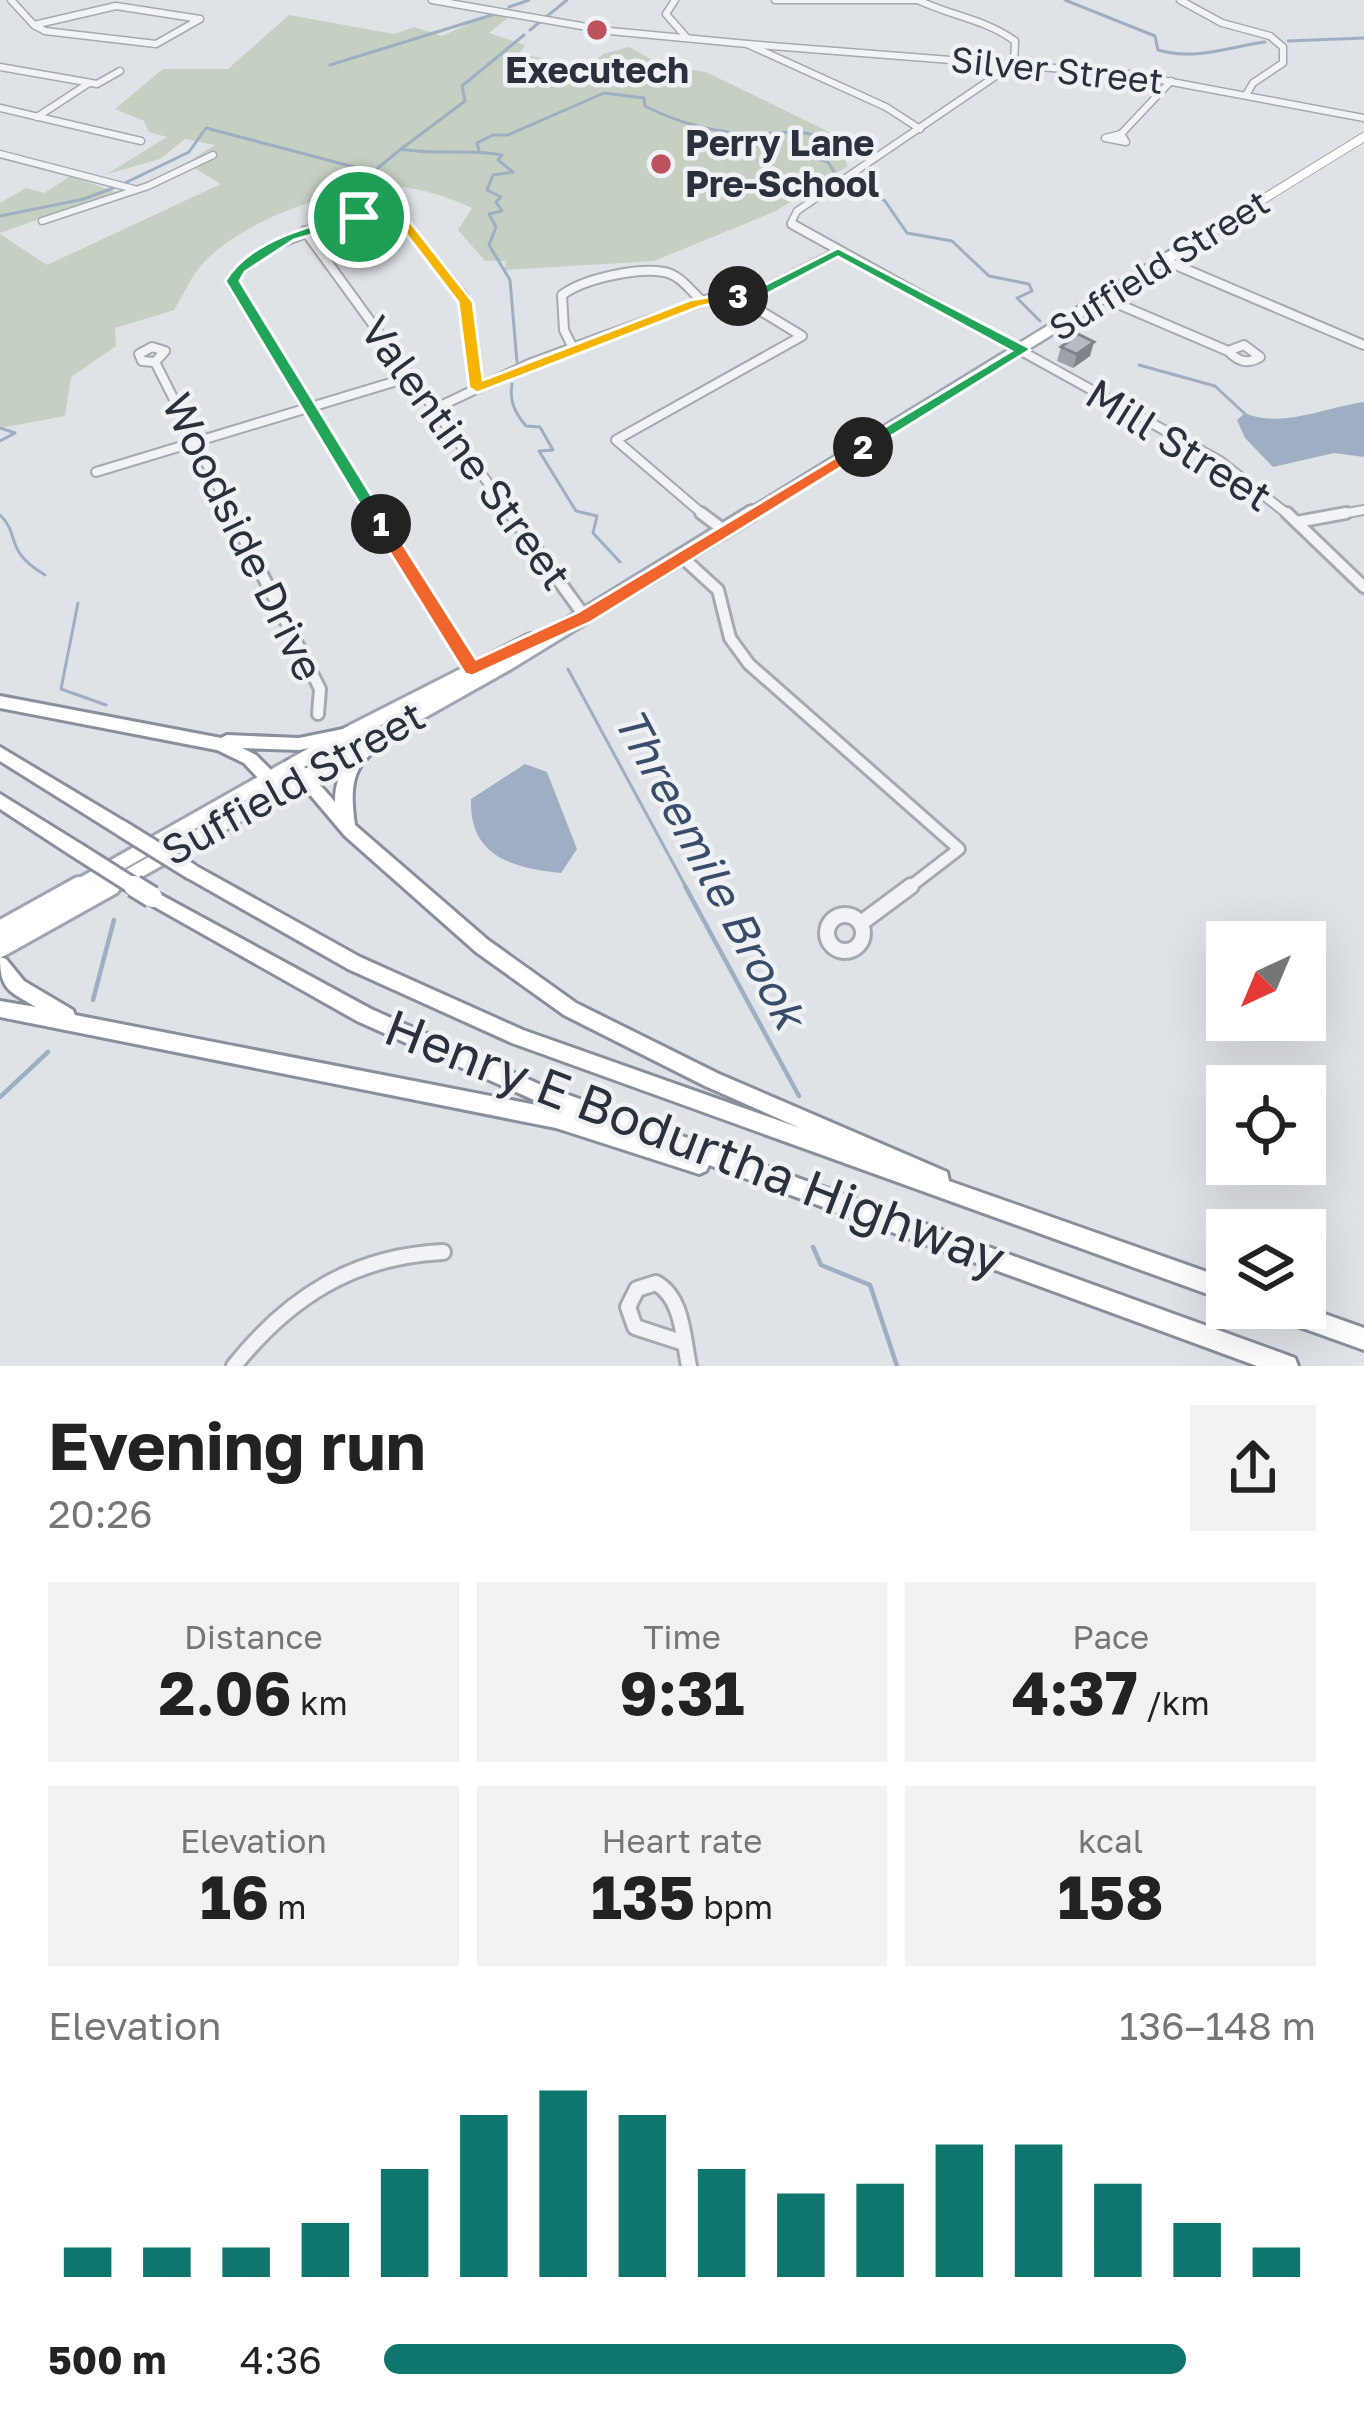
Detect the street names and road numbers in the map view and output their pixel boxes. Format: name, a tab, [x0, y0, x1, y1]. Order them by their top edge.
street label: Silver Street	[949, 37, 1165, 102]
street label: Suffield Street	[1041, 180, 1276, 349]
street label: Valentine Street	[351, 306, 583, 599]
street label: Mill Street	[1078, 368, 1281, 521]
street label: Woodside Drive	[153, 385, 335, 688]
street label: Suffield Street	[152, 689, 433, 875]
street label: Henry E Bodurtha Highway	[377, 995, 1014, 1288]

